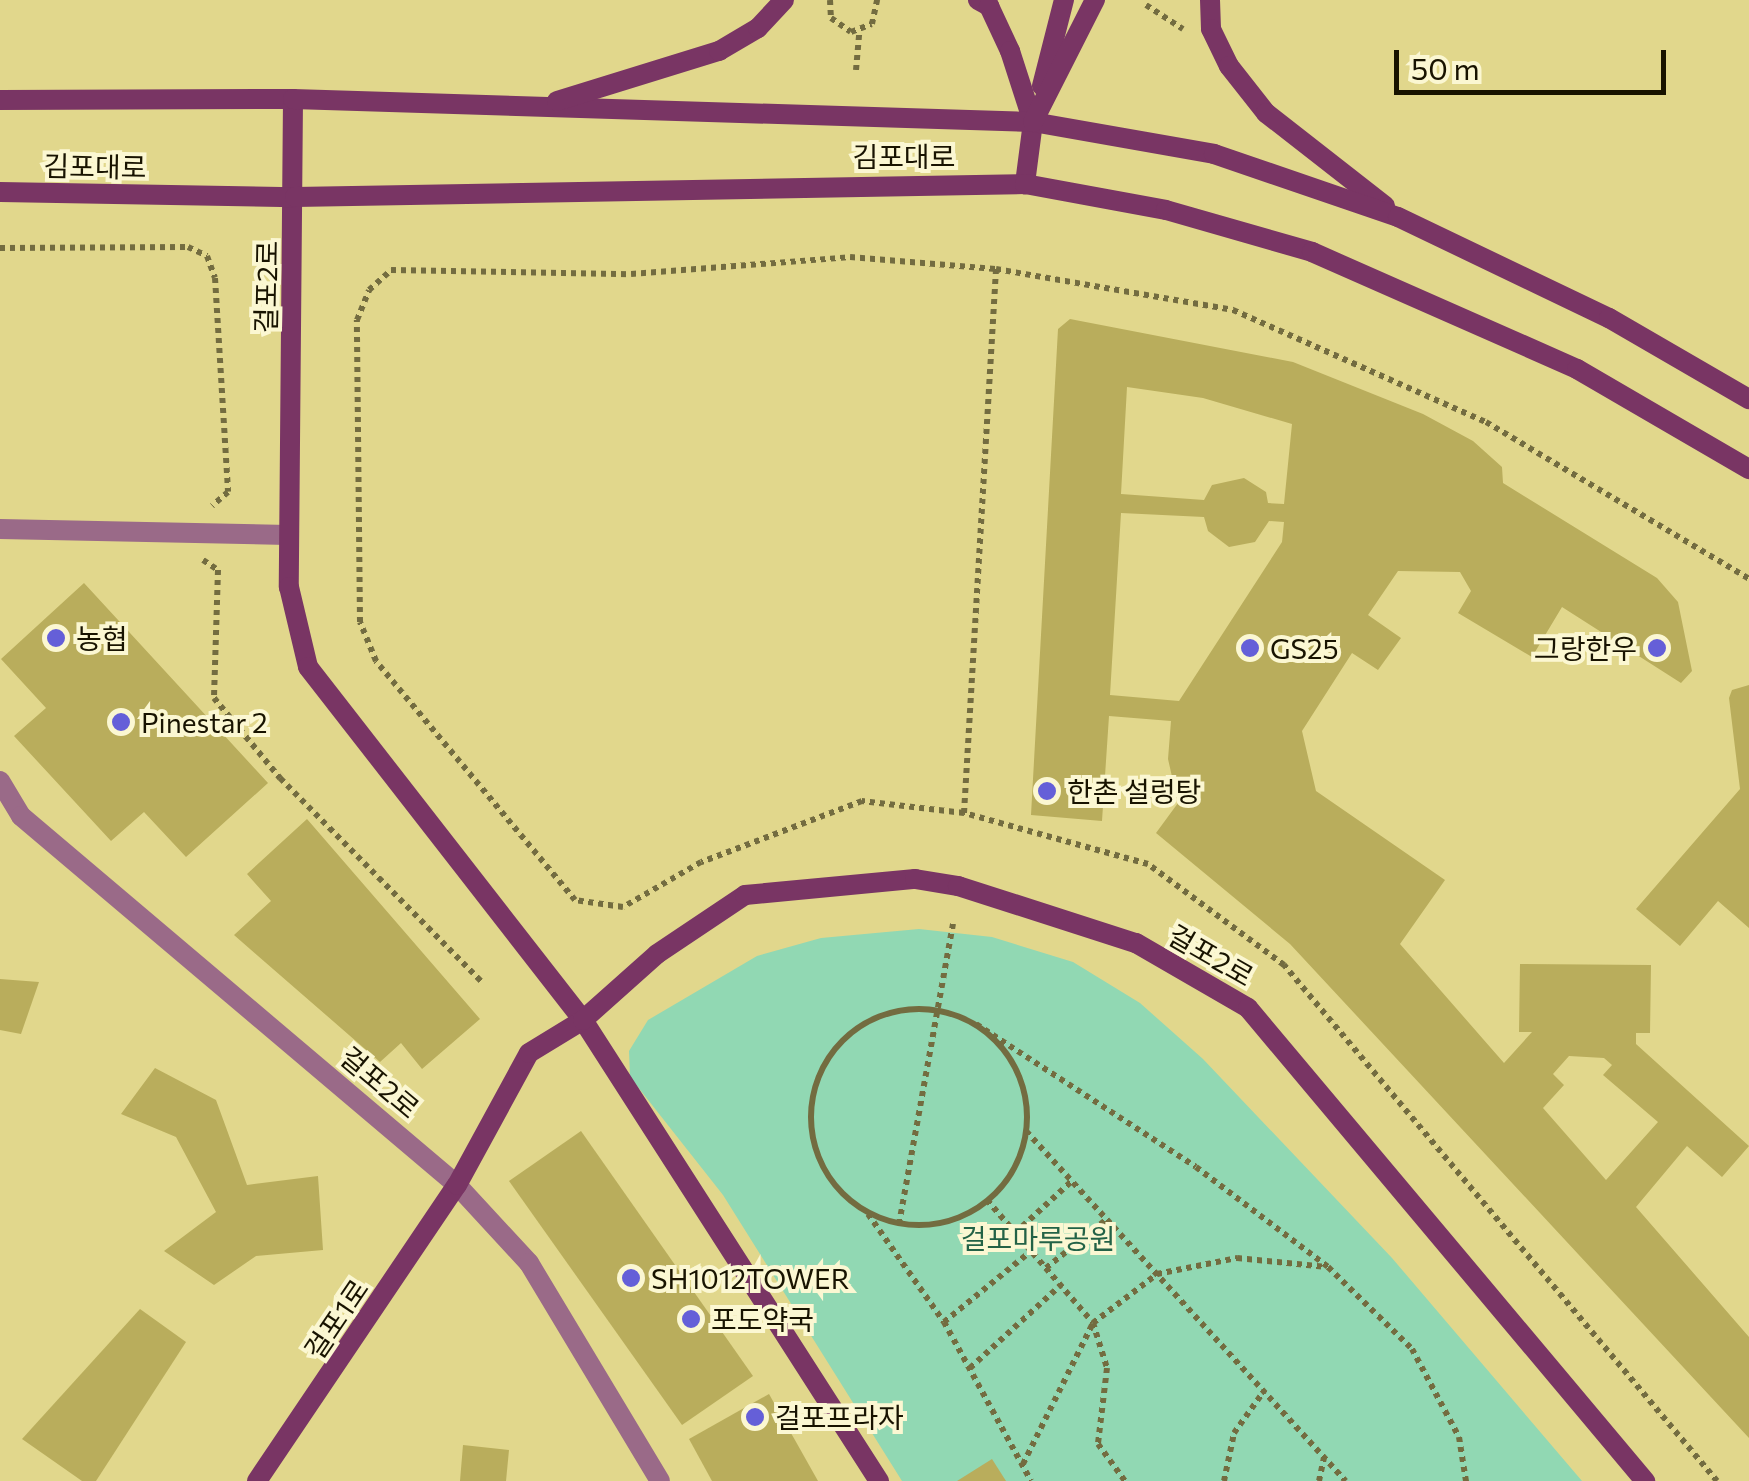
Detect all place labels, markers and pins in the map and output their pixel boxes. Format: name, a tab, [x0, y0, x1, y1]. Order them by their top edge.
place label: 농협	[76, 621, 128, 655]
marker: 농협	[45, 627, 67, 649]
place label: GS25	[1270, 631, 1339, 665]
place label: 그랑한우	[1534, 631, 1637, 665]
marker: GS25	[1239, 637, 1261, 659]
marker: 그랑한우	[1646, 637, 1668, 659]
place label: Pinestar 2	[141, 705, 267, 739]
marker: Pinestar 2	[110, 711, 132, 733]
place label: 한촌 설렁탕	[1067, 774, 1201, 808]
marker: 한촌 설렁탕	[1036, 780, 1058, 802]
place label: SH1012TOWER	[651, 1261, 849, 1295]
marker: SH1012TOWER	[620, 1267, 642, 1289]
place label: 포도약국	[711, 1302, 814, 1336]
marker: 포도약국	[680, 1308, 702, 1330]
place label: 걸포프라자	[775, 1400, 904, 1434]
marker: 걸포프라자	[744, 1406, 766, 1428]

